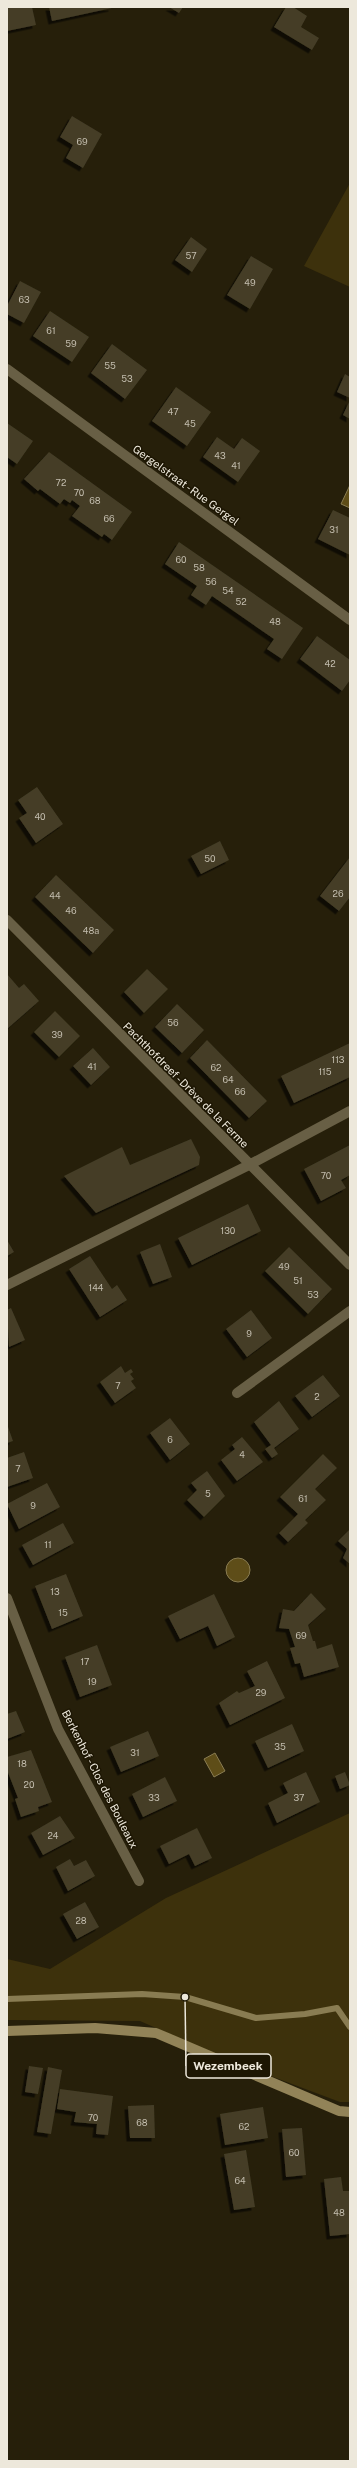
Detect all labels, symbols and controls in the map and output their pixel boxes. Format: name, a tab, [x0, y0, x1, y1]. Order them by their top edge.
house number: 69	[76, 136, 88, 147]
house number: 57	[185, 250, 197, 261]
house number: 49	[244, 277, 256, 288]
house number: 63	[18, 294, 30, 305]
house number: 61	[46, 325, 56, 336]
house number: 59	[65, 338, 77, 349]
house number: 55	[104, 360, 116, 371]
house number: 53	[121, 373, 133, 384]
house number: 47	[167, 406, 179, 417]
house number: 45	[184, 418, 196, 429]
street label: Gergelstraat - Rue Gergel	[131, 442, 241, 528]
house number: 43	[214, 450, 226, 461]
house number: 41	[231, 460, 241, 471]
house number: 72	[56, 477, 66, 488]
house number: 70	[74, 487, 85, 498]
house number: 68	[89, 495, 101, 506]
house number: 66	[103, 513, 115, 524]
house number: 31	[329, 524, 339, 535]
house number: 60	[175, 554, 187, 565]
house number: 58	[193, 562, 205, 573]
house number: 56	[205, 576, 217, 587]
house number: 54	[222, 585, 234, 596]
house number: 52	[235, 596, 247, 607]
house number: 48	[269, 616, 281, 627]
house number: 42	[324, 658, 336, 669]
house number: 40	[34, 811, 46, 822]
house number: 50	[204, 853, 216, 864]
house number: 26	[333, 888, 344, 899]
house number: 44	[49, 890, 61, 901]
house number: 46	[65, 905, 77, 916]
house number: 48a	[83, 925, 99, 936]
house number: 56	[167, 1017, 179, 1028]
street label: Pachthofdreef - Drève de la Ferme	[121, 1020, 251, 1150]
house number: 39	[51, 1029, 63, 1040]
house number: 113	[332, 1054, 345, 1065]
house number: 41	[87, 1061, 97, 1072]
house number: 62	[211, 1062, 221, 1073]
house number: 115	[318, 1066, 332, 1077]
house number: 64	[222, 1074, 234, 1085]
house number: 66	[234, 1086, 246, 1097]
house number: 70	[321, 1170, 332, 1181]
house number: 130	[221, 1225, 236, 1236]
house number: 49	[278, 1261, 290, 1272]
house number: 51	[293, 1275, 303, 1286]
house number: 144	[89, 1282, 104, 1293]
house number: 53	[307, 1289, 319, 1300]
house number: 9	[246, 1328, 252, 1339]
house number: 7	[115, 1380, 121, 1391]
house number: 2	[314, 1391, 320, 1402]
house number: 6	[167, 1434, 173, 1445]
house number: 4	[239, 1449, 245, 1460]
house number: 7	[15, 1463, 21, 1474]
house number: 5	[205, 1488, 211, 1499]
house number: 61	[298, 1493, 308, 1504]
house number: 9	[30, 1500, 36, 1511]
house number: 11	[44, 1539, 52, 1550]
house number: 13	[50, 1586, 60, 1597]
house number: 15	[58, 1607, 68, 1618]
house number: 69	[295, 1630, 307, 1641]
house number: 17	[80, 1656, 90, 1667]
house number: 19	[87, 1676, 97, 1687]
house number: 29	[256, 1687, 267, 1698]
street label: Berkenhof - Clos des Bouleaux	[60, 1708, 140, 1850]
house number: 35	[274, 1741, 286, 1752]
house number: 31	[130, 1747, 140, 1758]
house number: 18	[17, 1758, 27, 1769]
house number: 20	[24, 1779, 35, 1790]
house number: 33	[148, 1792, 160, 1803]
house number: 37	[294, 1792, 304, 1803]
house number: 24	[47, 1830, 59, 1841]
house number: 28	[75, 1915, 87, 1926]
callout: Wezembeek	[186, 2054, 271, 2078]
text: Wezembeek	[193, 2059, 263, 2073]
house number: 70	[88, 2112, 99, 2123]
house number: 68	[136, 2117, 148, 2128]
house number: 62	[239, 2121, 249, 2132]
house number: 60	[288, 2147, 300, 2158]
house number: 64	[234, 2175, 246, 2186]
house number: 48	[333, 2207, 345, 2218]

